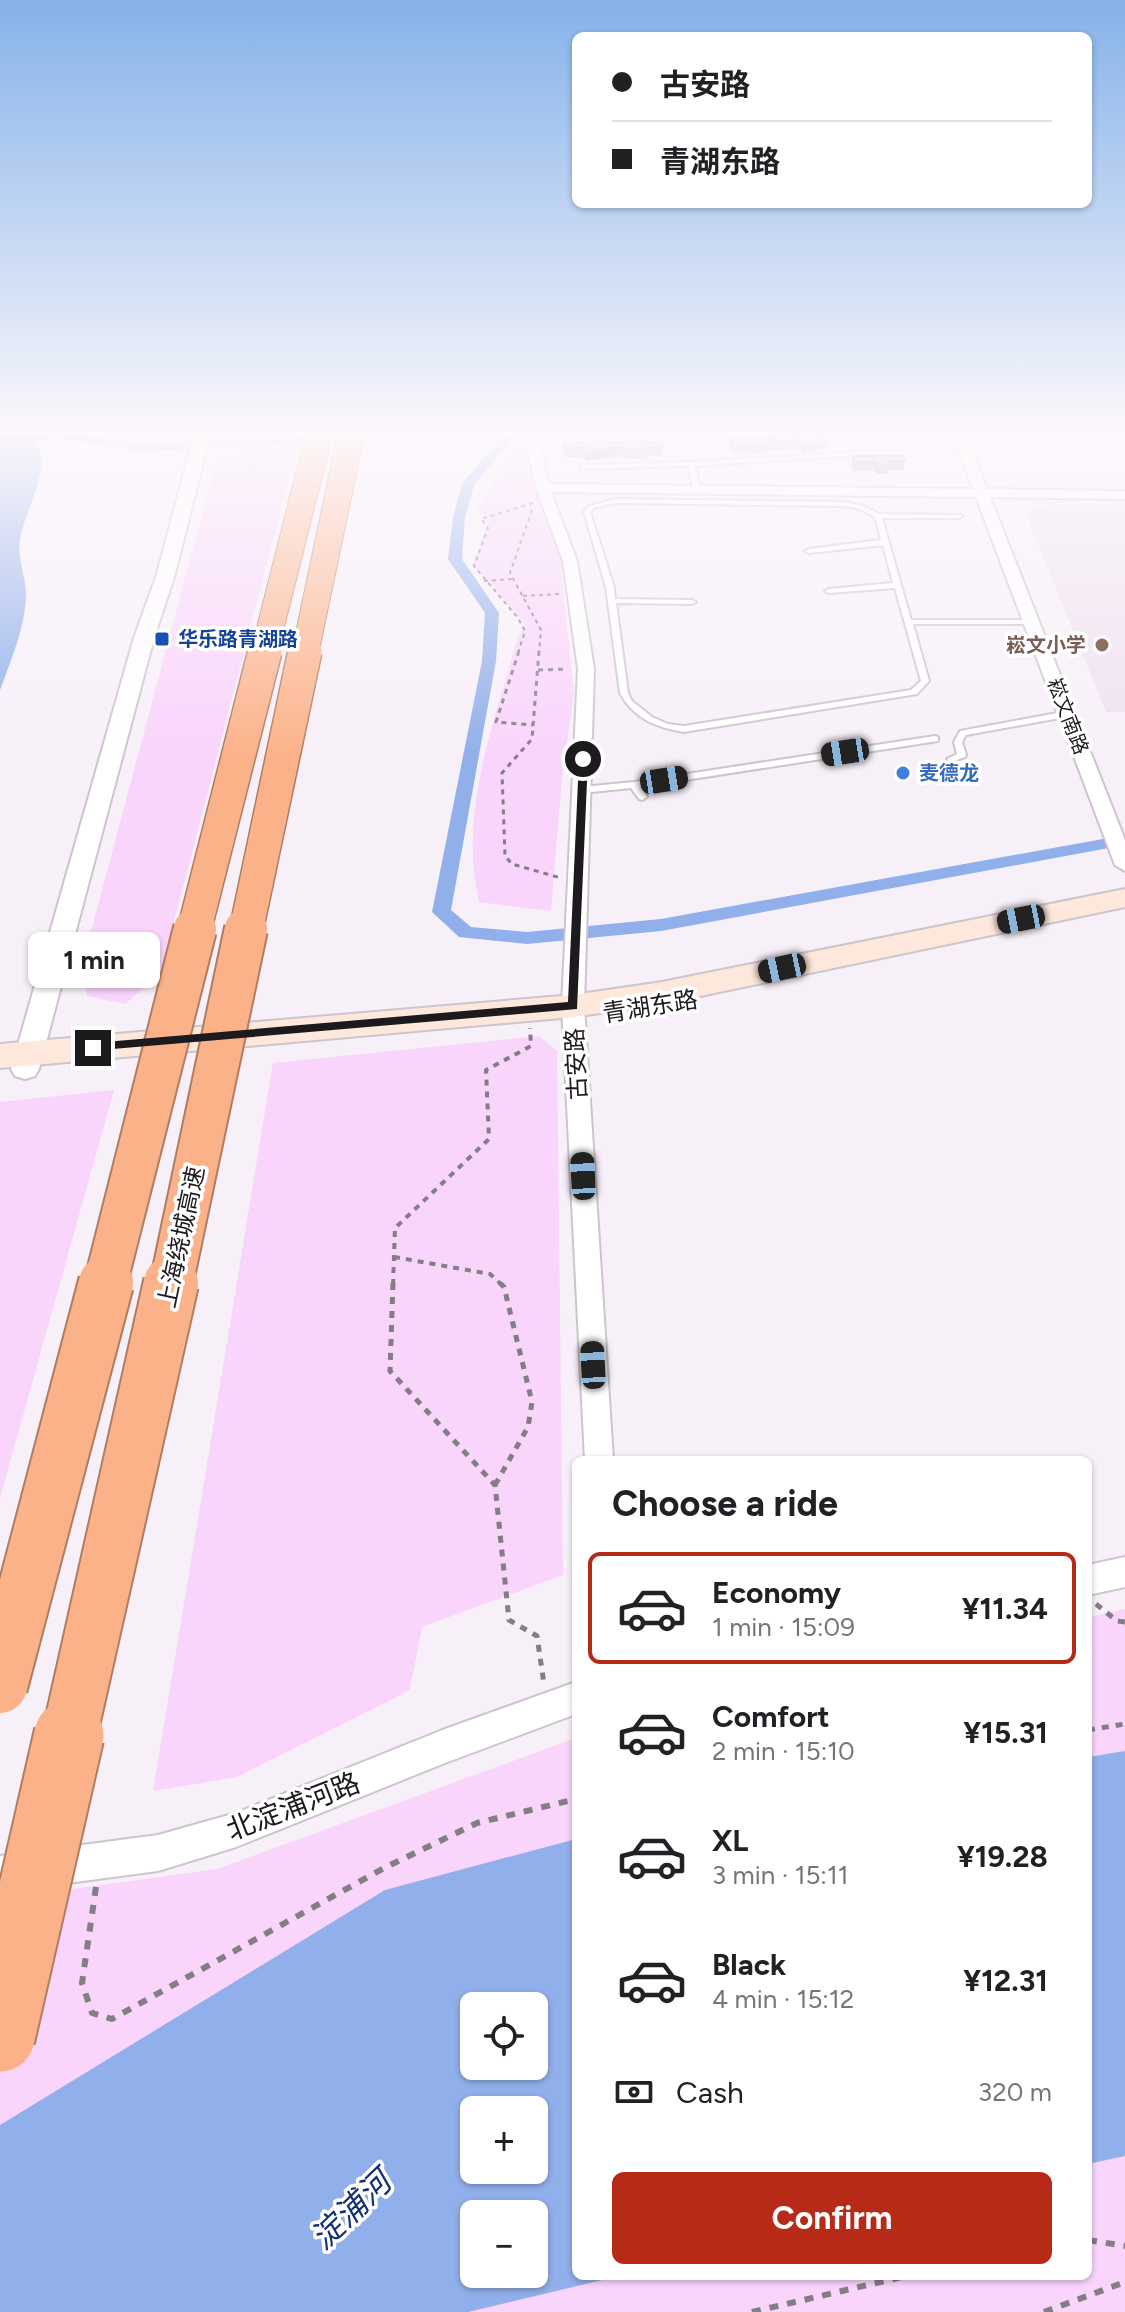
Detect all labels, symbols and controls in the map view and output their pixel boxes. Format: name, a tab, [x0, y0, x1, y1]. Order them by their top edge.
text: 古安路	[660, 66, 750, 103]
text: 青湖东路	[660, 143, 780, 180]
place label: 华乐路青湖路	[178, 627, 298, 651]
marker: 华乐路青湖路	[153, 630, 171, 648]
place label: 崧文小学	[1006, 633, 1086, 657]
marker: 崧文小学	[1093, 636, 1111, 654]
street label: 崧文南路	[1042, 674, 1094, 758]
car	[819, 736, 871, 768]
route start	[565, 741, 601, 777]
place label: 麦德龙	[919, 761, 979, 785]
car	[638, 764, 690, 796]
marker: 麦德龙	[894, 764, 912, 782]
car	[995, 903, 1047, 935]
callout: 1 min	[27, 932, 159, 988]
text: 1 min	[63, 944, 125, 976]
car	[756, 951, 808, 985]
street label: 青湖东路	[600, 984, 700, 1028]
street label: 古安路	[560, 1027, 592, 1101]
route end	[75, 1030, 111, 1066]
car	[570, 1151, 596, 1201]
street label: 上海绕城高速	[152, 1164, 210, 1310]
car	[580, 1340, 606, 1390]
text: Choose a ride	[612, 1482, 838, 1525]
icon: car	[616, 1572, 688, 1644]
text: Economy	[712, 1574, 841, 1611]
text: ¥11.34	[962, 1590, 1048, 1627]
text: 1 min · 15:09	[712, 1611, 855, 1643]
icon: car	[616, 1696, 688, 1768]
text: Comfort	[712, 1698, 830, 1735]
text: ¥15.31	[963, 1714, 1048, 1751]
text: 2 min · 15:10	[712, 1735, 855, 1767]
street label: 北淀浦河路	[222, 1765, 364, 1847]
icon: car	[616, 1820, 688, 1892]
text: XL	[712, 1822, 748, 1859]
text: ¥19.28	[957, 1838, 1048, 1875]
text: 3 min · 15:11	[712, 1859, 848, 1891]
icon: car	[616, 1944, 688, 2016]
text: Black	[712, 1946, 786, 1983]
text: ¥12.31	[963, 1962, 1048, 1999]
text: 4 min · 15:12	[712, 1983, 854, 2015]
map controls	[460, 1992, 548, 2288]
button: locate	[460, 1992, 548, 2080]
icon: cash	[612, 2070, 656, 2114]
text: Cash	[676, 2074, 744, 2111]
text: 320 m	[978, 2076, 1052, 2108]
button: +	[460, 2096, 548, 2184]
water label: 淀浦河	[303, 2159, 403, 2257]
button: Confirm	[612, 2172, 1052, 2264]
button: −	[460, 2200, 548, 2288]

